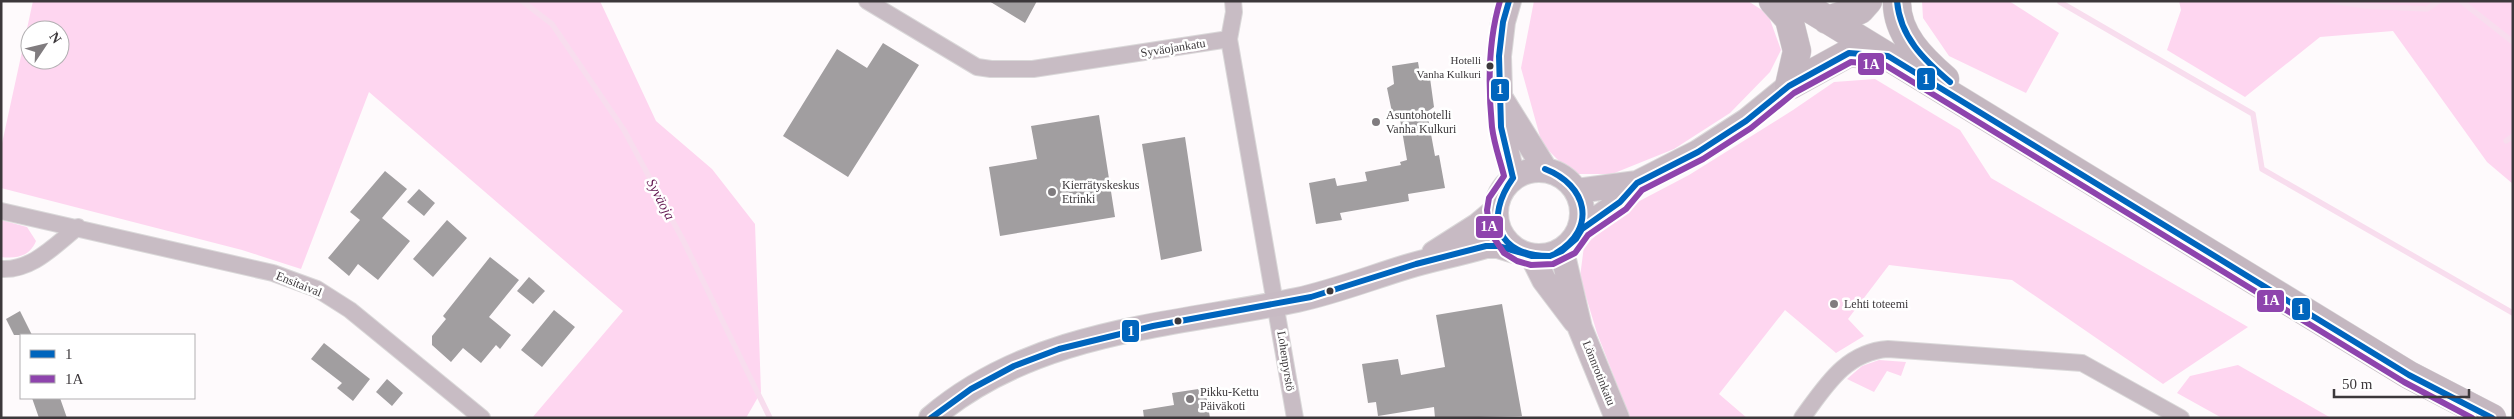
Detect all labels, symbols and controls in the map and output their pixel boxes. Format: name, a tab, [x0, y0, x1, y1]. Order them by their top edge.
north arrow	[20, 20, 70, 70]
text: N	[46, 29, 64, 46]
street label: Syväojankatu	[1140, 36, 1206, 60]
line badge: 1A	[1857, 52, 1885, 76]
place label: Hotelli Vanha Kulkuri	[1417, 54, 1481, 80]
text: 1A	[1862, 57, 1880, 72]
marker: Hotelli Vanha Kulkuri	[1485, 61, 1495, 71]
line badge: 1	[1916, 67, 1936, 91]
text: 1	[1923, 72, 1930, 87]
line badge: 1	[1490, 78, 1510, 102]
text: 1	[1497, 82, 1504, 97]
place label: Asuntohotelli Vanha Kulkuri	[1386, 108, 1457, 136]
marker: Asuntohotelli Vanha Kulkuri	[1370, 116, 1382, 128]
water label: Syväoja	[644, 176, 678, 222]
place label: Kierrätyskeskus Etrinki	[1062, 178, 1140, 206]
marker: Kierrätyskeskus Etrinki	[1046, 186, 1058, 198]
line badge: 1A	[1475, 215, 1504, 239]
text: 1A	[1480, 219, 1498, 234]
street label: Ensitaival	[274, 269, 324, 300]
unlabelled marker	[1325, 286, 1335, 296]
line badge: 1A	[2256, 289, 2285, 313]
text: 1A	[2262, 293, 2280, 308]
place label: Lehti toteemi	[1844, 297, 1909, 311]
line badge: 1	[2291, 297, 2311, 321]
marker: Lehti toteemi	[1828, 298, 1840, 310]
text: 1	[2298, 302, 2305, 317]
unlabelled marker	[1173, 316, 1183, 326]
line badge: 1	[1121, 319, 1140, 343]
text: 1	[1128, 324, 1135, 339]
street label: Lohenpyrstö	[1274, 330, 1298, 392]
legend	[20, 334, 195, 399]
street label: Lönnrotinkatu	[1580, 339, 1618, 407]
text: 1	[65, 346, 73, 362]
scale bar	[2334, 366, 2469, 398]
text: 1A	[65, 371, 84, 387]
text: 50 m	[2342, 376, 2373, 392]
place label: Pikku-Kettu Päiväkoti	[1200, 385, 1259, 413]
marker: Pikku-Kettu Päiväkoti	[1184, 393, 1196, 405]

